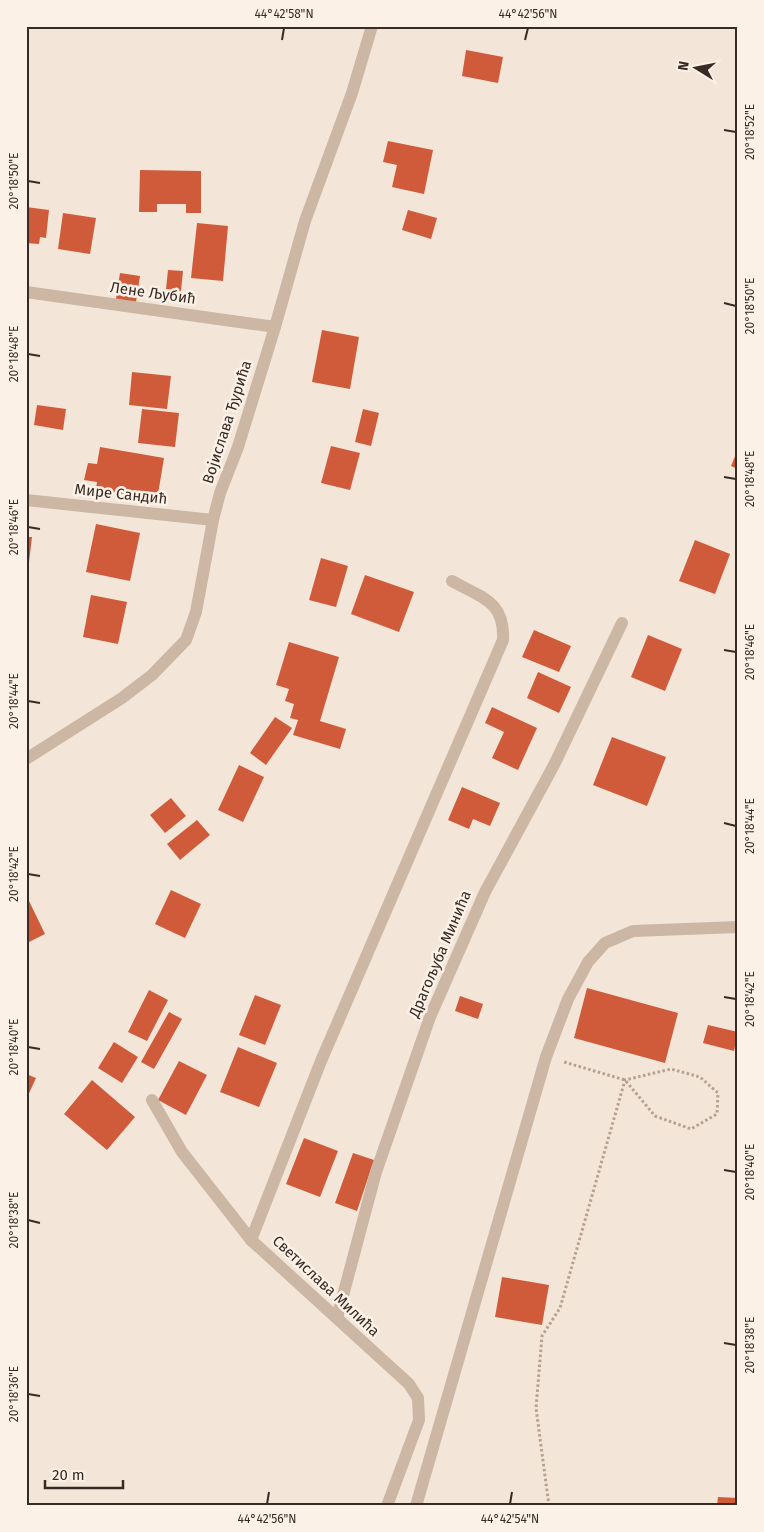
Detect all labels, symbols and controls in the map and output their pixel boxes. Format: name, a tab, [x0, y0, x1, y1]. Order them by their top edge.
text: 44°42'58"N	[254, 7, 314, 21]
text: 44°42'56"N	[499, 7, 557, 21]
north arrow	[672, 42, 722, 92]
text: N	[675, 60, 693, 72]
text: 20°18'52"E	[743, 104, 757, 160]
text: 20°18'50"E	[7, 153, 21, 209]
street label: Лене Љубић	[109, 278, 197, 308]
text: 20°18'50"E	[743, 278, 757, 334]
text: 20°18'48"E	[7, 326, 21, 382]
street label: Војислава Ђурића	[199, 358, 255, 486]
text: 20°18'48"E	[743, 451, 757, 507]
street label: Мире Сандић	[74, 480, 168, 508]
text: 20°18'46"E	[7, 499, 21, 555]
text: 20°18'46"E	[743, 624, 757, 680]
text: 20°18'44"E	[7, 673, 21, 729]
text: 20°18'44"E	[743, 798, 757, 854]
text: 20°18'42"E	[7, 846, 21, 902]
street label: Драгољуба Минића	[405, 888, 475, 1021]
text: 20°18'42"E	[743, 971, 757, 1027]
text: 20°18'40"E	[7, 1019, 21, 1075]
text: 20°18'40"E	[743, 1144, 757, 1200]
text: 20°18'38"E	[7, 1192, 21, 1248]
street label: Светислава Милића	[269, 1232, 383, 1340]
text: 20°18'38"E	[743, 1317, 757, 1373]
text: 20°18'36"E	[7, 1366, 21, 1422]
scale bar	[45, 1457, 122, 1489]
text: 20 m	[52, 1466, 85, 1484]
text: 44°42'56"N	[238, 1512, 296, 1526]
text: 44°42'54"N	[481, 1512, 539, 1526]

